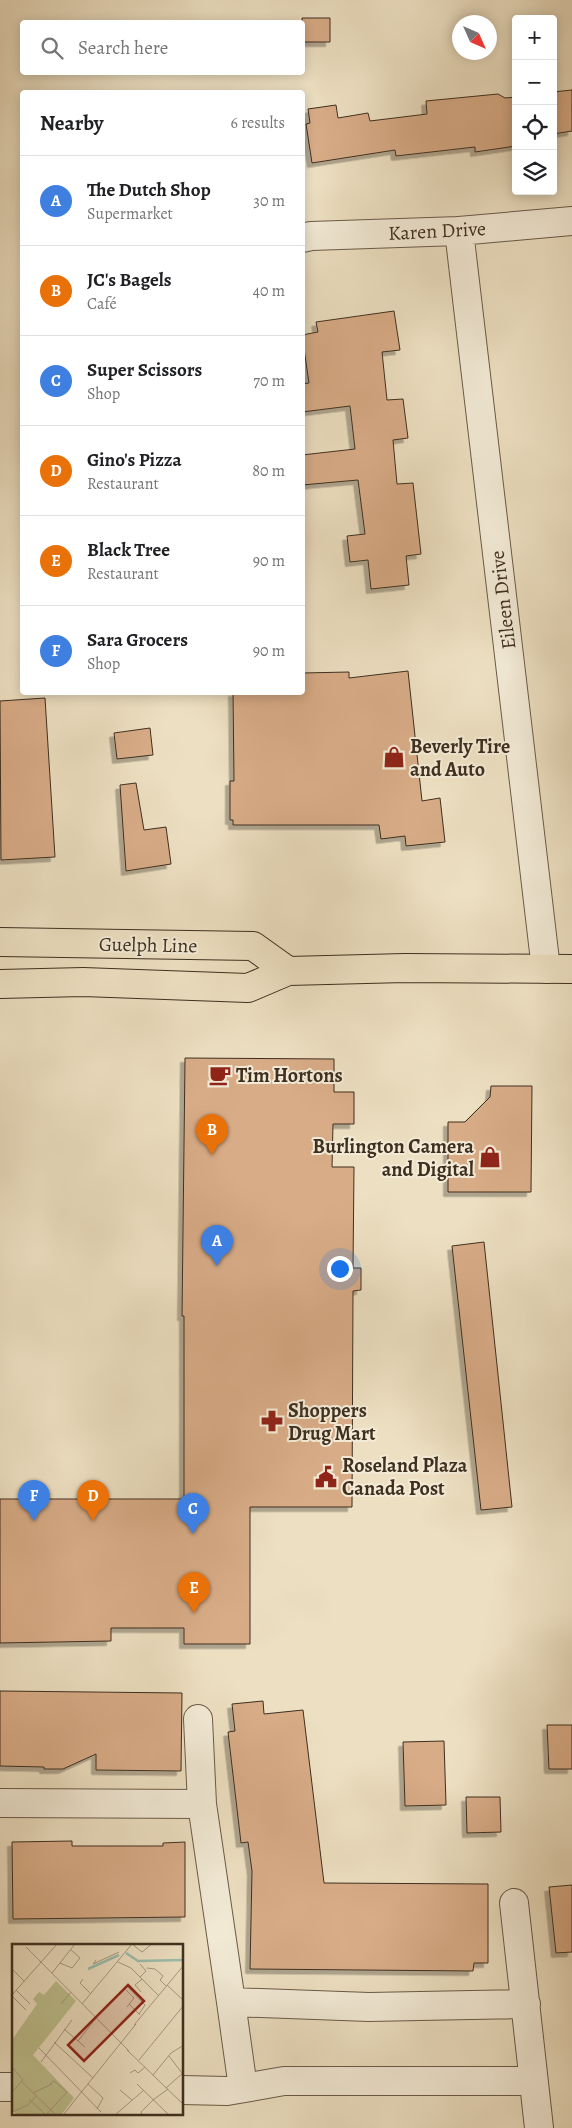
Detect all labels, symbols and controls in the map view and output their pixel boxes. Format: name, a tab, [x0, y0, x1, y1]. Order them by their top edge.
north arrow	[452, 15, 497, 60]
map controls	[512, 15, 557, 195]
button: +	[512, 15, 557, 60]
search box	[20, 20, 305, 75]
icon: search	[38, 34, 66, 62]
text: Search here	[78, 35, 168, 61]
button: −	[512, 60, 557, 105]
button: locate	[512, 105, 557, 150]
text: Nearby	[40, 109, 103, 137]
text: 6 results	[231, 112, 285, 134]
button: layers	[512, 150, 557, 195]
text: The Dutch Shop	[87, 177, 211, 203]
text: A	[51, 190, 61, 212]
text: 30 m	[253, 190, 285, 212]
text: Supermarket	[87, 203, 173, 225]
street label: Karen Drive	[387, 215, 487, 247]
text: JC's Bagels	[87, 267, 172, 293]
text: B	[51, 280, 61, 302]
text: 40 m	[253, 280, 285, 302]
text: Café	[87, 293, 117, 315]
text: Super Scissors	[87, 357, 202, 383]
text: C	[51, 370, 61, 392]
text: 70 m	[253, 370, 285, 392]
text: Shop	[87, 383, 120, 405]
text: Gino's Pizza	[87, 447, 182, 473]
text: D	[50, 460, 62, 482]
text: 80 m	[252, 460, 285, 482]
text: Restaurant	[87, 473, 159, 495]
text: Black Tree	[87, 537, 170, 563]
street label: Eileen Drive	[484, 549, 522, 651]
text: E	[51, 550, 61, 572]
text: 90 m	[253, 550, 285, 572]
text: Restaurant	[87, 563, 159, 585]
text: Sara Grocers	[87, 627, 188, 653]
text: F	[52, 640, 60, 662]
text: 90 m	[253, 640, 285, 662]
text: Shop	[87, 653, 120, 675]
place label: Beverly Tire and Auto	[410, 733, 510, 783]
shop icon: Beverly Tire and Auto	[381, 744, 407, 770]
street label: Guelph Line	[99, 931, 198, 959]
cafe icon: Tim Hortons	[207, 1062, 233, 1088]
place label: Tim Hortons	[236, 1062, 343, 1089]
pin: B	[196, 1114, 228, 1155]
place label: Burlington Camera and Digital	[313, 1133, 475, 1183]
shop icon: Burlington Camera and Digital	[477, 1144, 503, 1170]
pin: A	[201, 1225, 233, 1266]
your location	[327, 1256, 353, 1282]
place label: Shoppers Drug Mart	[288, 1397, 376, 1447]
pharmacy icon: Shoppers Drug Mart	[259, 1408, 285, 1434]
place label: Roseland Plaza Canada Post	[342, 1452, 468, 1502]
public building icon: Roseland Plaza Canada Post	[313, 1464, 339, 1490]
pin: F	[18, 1480, 50, 1521]
pin: D	[77, 1480, 109, 1521]
pin: C	[177, 1493, 209, 1534]
pin: E	[178, 1572, 210, 1613]
inset map	[12, 1944, 184, 2116]

